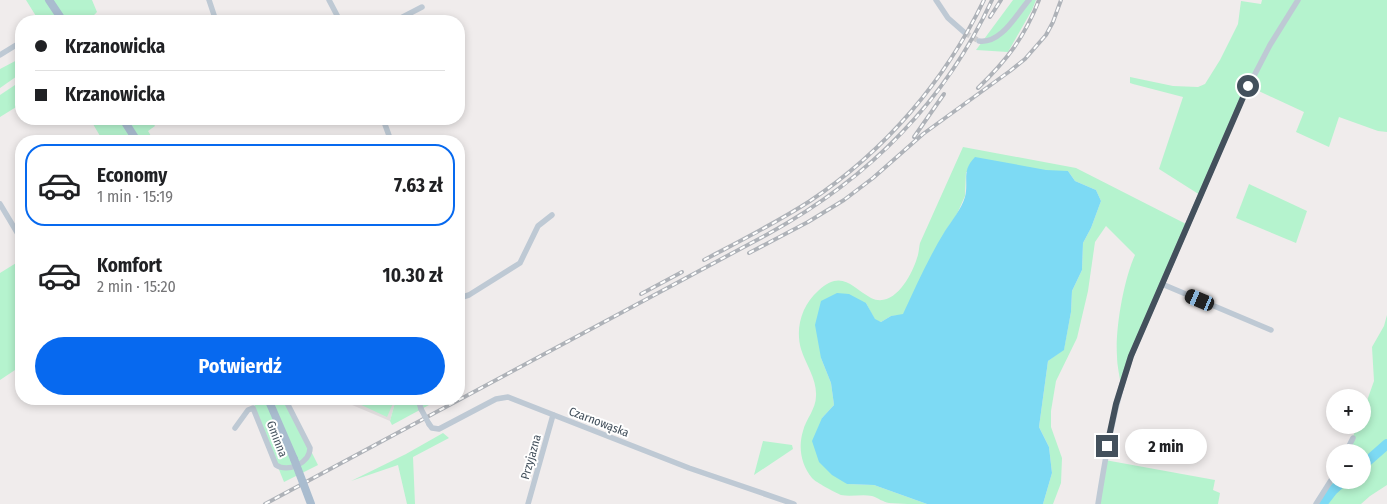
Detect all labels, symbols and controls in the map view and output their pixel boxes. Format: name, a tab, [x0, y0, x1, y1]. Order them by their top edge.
text: Krzanowicka	[65, 35, 165, 58]
route start	[1237, 75, 1259, 97]
text: Krzanowicka	[65, 83, 165, 106]
icon: car	[37, 163, 82, 208]
text: Economy	[97, 164, 167, 187]
text: 7.63 zł	[394, 174, 443, 197]
text: 1 min · 15:19	[97, 187, 173, 206]
icon: car	[37, 253, 82, 298]
text: Komfort	[97, 254, 162, 277]
text: 10.30 zł	[383, 264, 443, 287]
text: 2 min · 15:20	[97, 277, 176, 296]
car	[1183, 287, 1216, 313]
button: Potwierdź	[35, 337, 445, 395]
map controls	[1326, 389, 1371, 489]
button: +	[1326, 389, 1371, 434]
street label: Czarnowąska	[567, 404, 631, 440]
street label: Gminna	[264, 419, 290, 459]
callout: 2 min	[1124, 428, 1207, 464]
street label: Przyjazna	[518, 433, 544, 481]
route end	[1096, 435, 1118, 457]
text: 2 min	[1148, 437, 1184, 456]
button: −	[1326, 444, 1371, 489]

